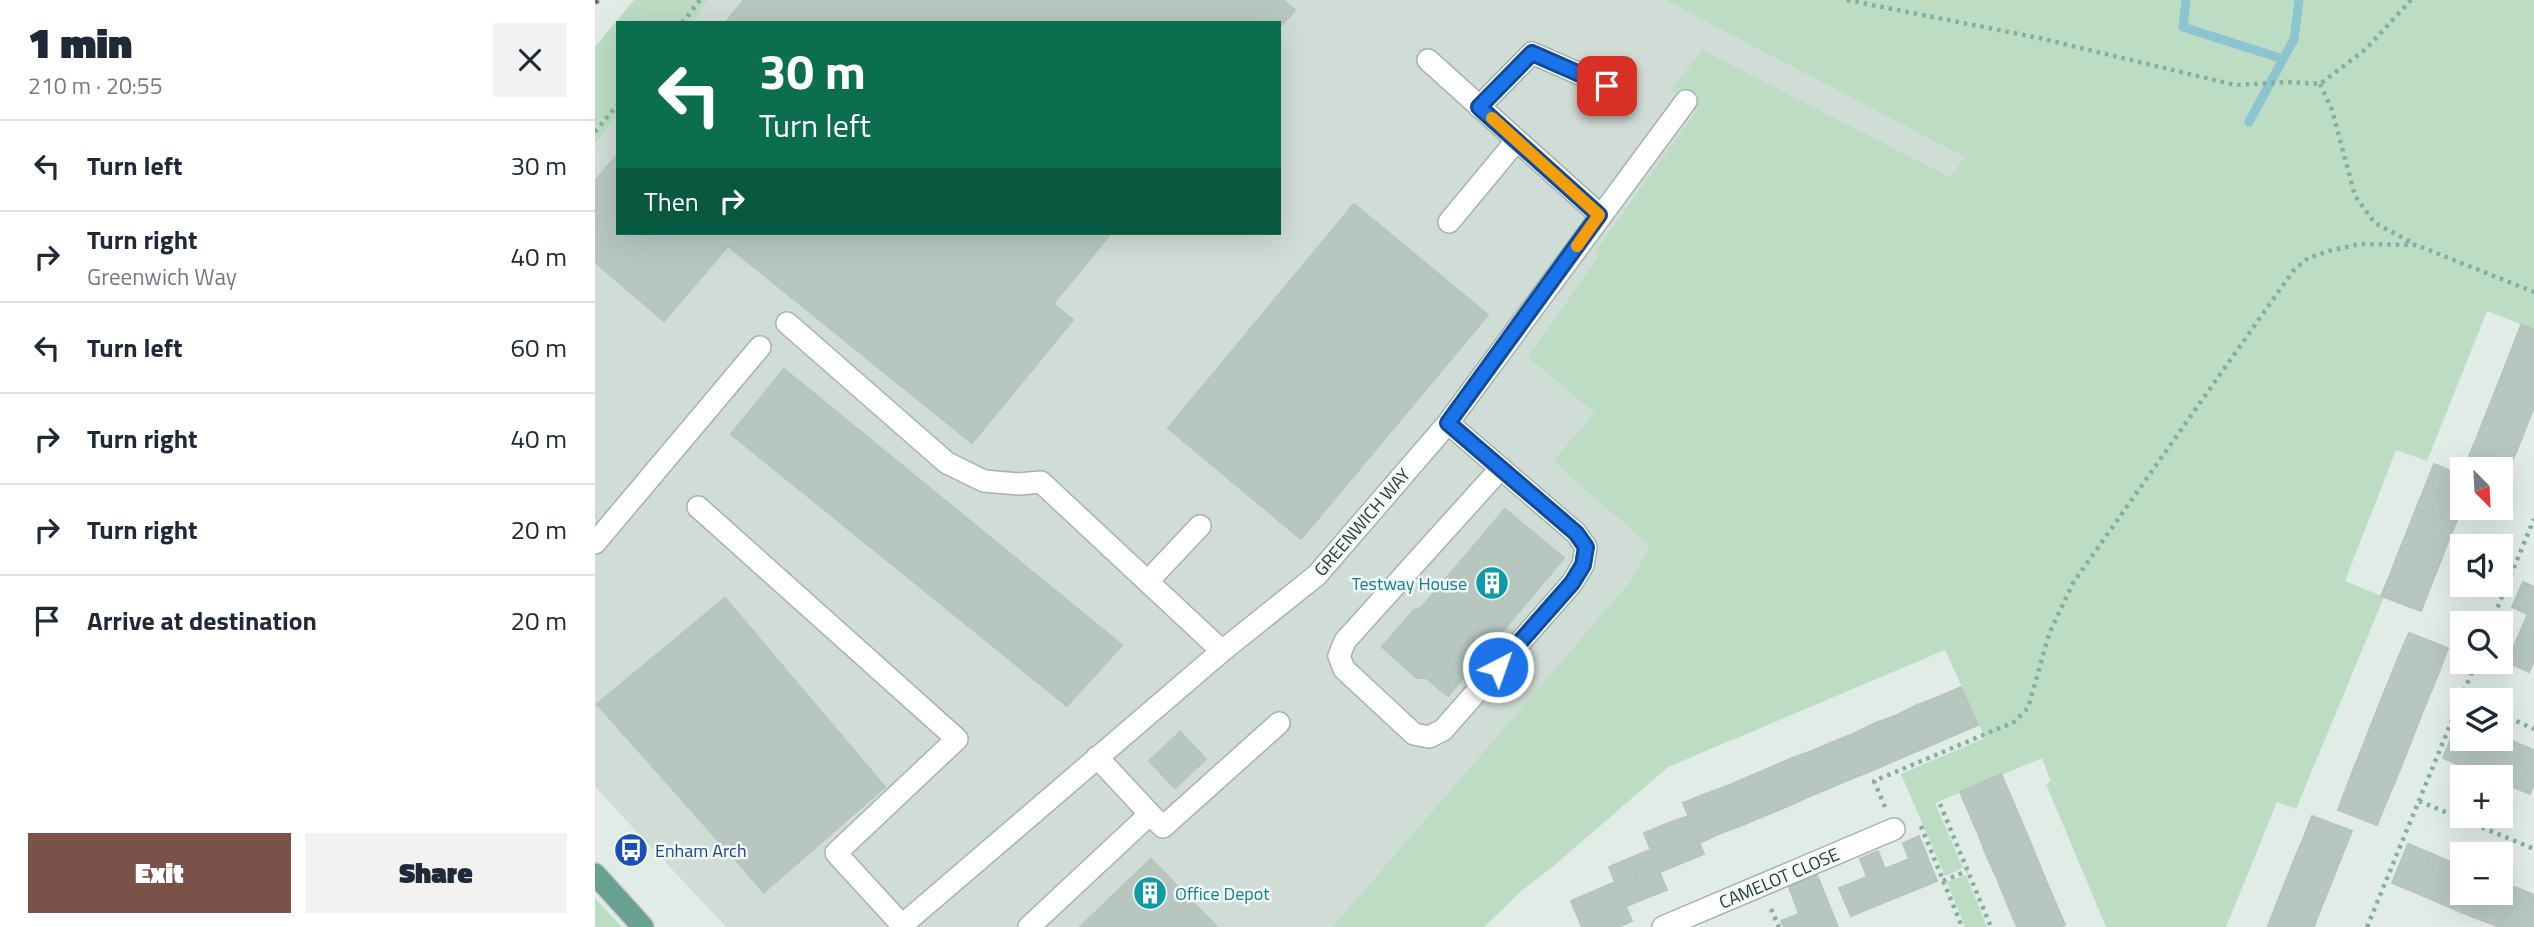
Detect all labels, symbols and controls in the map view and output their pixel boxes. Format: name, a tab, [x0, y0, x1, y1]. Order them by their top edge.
text: 1 min	[28, 10, 132, 74]
button: close	[493, 23, 567, 97]
text: 30 m	[759, 33, 866, 108]
icon: left	[644, 49, 735, 140]
pin	[1577, 56, 1637, 116]
icon: arrive	[1588, 67, 1626, 105]
text: 210 m · 20:55	[28, 68, 163, 103]
text: Turn left	[759, 101, 871, 149]
text: Turn left	[87, 146, 182, 185]
text: 30 m	[510, 146, 567, 185]
icon: left	[28, 147, 66, 185]
text: Then	[644, 182, 699, 221]
icon: right	[713, 182, 751, 220]
text: Turn right	[87, 220, 198, 259]
text: 40 m	[510, 237, 567, 276]
icon: right	[28, 238, 66, 276]
text: Greenwich Way	[87, 259, 237, 294]
text: Turn left	[87, 328, 182, 367]
text: 60 m	[510, 328, 567, 367]
icon: left	[28, 329, 66, 367]
text: Turn right	[87, 419, 198, 458]
text: 40 m	[510, 419, 567, 458]
icon: right	[28, 420, 66, 458]
north arrow	[2450, 457, 2513, 520]
map controls	[2450, 457, 2513, 905]
street label: GREENWICH WAY	[1307, 462, 1417, 582]
text: Turn right	[87, 510, 198, 549]
text: 20 m	[510, 510, 567, 549]
icon: right	[28, 511, 66, 549]
button: sound	[2450, 534, 2513, 597]
building icon: Testway House	[1473, 564, 1511, 602]
place label: Testway House	[1352, 570, 1467, 597]
text: Arrive at destination	[87, 601, 317, 640]
text: 20 m	[510, 601, 567, 640]
icon: arrive	[28, 602, 66, 640]
button: search	[2450, 611, 2513, 674]
position arrow	[1461, 630, 1535, 704]
button: layers	[2450, 688, 2513, 751]
button: +	[2450, 765, 2513, 828]
bus stop icon: Enham Arch	[612, 831, 650, 869]
button: Exit	[28, 833, 291, 913]
button: Share	[305, 833, 567, 913]
place label: Enham Arch	[655, 837, 747, 864]
street label: CAMELOT CLOSE	[1715, 840, 1843, 916]
button: −	[2450, 842, 2513, 905]
building icon: Office Depot	[1131, 874, 1169, 912]
place label: Office Depot	[1175, 880, 1270, 907]

